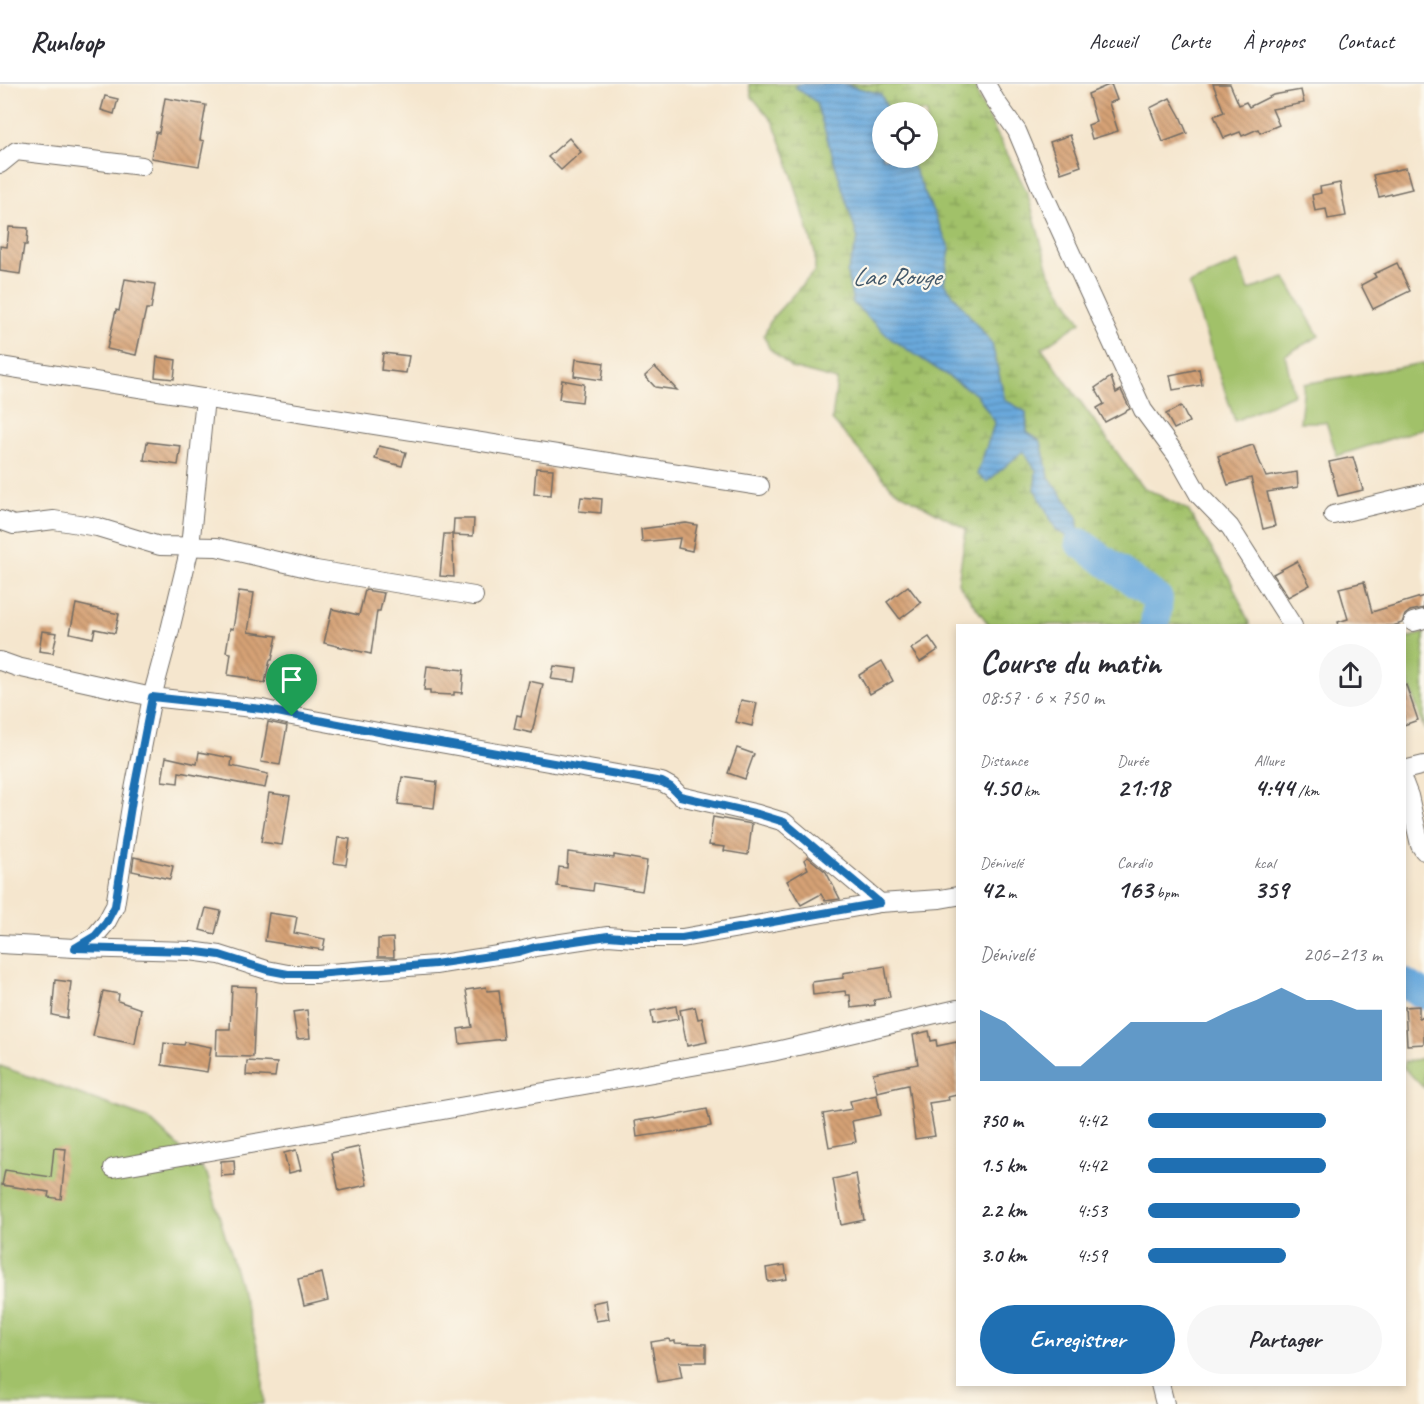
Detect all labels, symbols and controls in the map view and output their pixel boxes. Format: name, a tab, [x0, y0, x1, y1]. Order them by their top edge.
text: Runloop	[30, 24, 103, 59]
text: Accueil	[1089, 28, 1137, 54]
text: Carte	[1170, 28, 1210, 54]
text: À propos	[1243, 28, 1304, 54]
text: Contact	[1337, 28, 1394, 54]
map controls	[872, 102, 938, 168]
button: locate	[872, 102, 938, 168]
water label: Lac Rouge	[852, 260, 944, 293]
text: Course du matin	[980, 641, 1161, 683]
button: share	[1319, 644, 1382, 707]
pin	[266, 654, 317, 716]
icon: arrive	[275, 663, 308, 696]
text: 08:57 · 6 × 750 m	[980, 685, 1104, 710]
text: Distance	[980, 751, 1028, 771]
text: Durée	[1117, 751, 1148, 771]
text: Allure	[1254, 751, 1284, 771]
text: 4.50	[980, 771, 1020, 804]
text: 21:18	[1117, 771, 1169, 804]
text: 4:44	[1254, 771, 1294, 804]
text: km	[1020, 781, 1039, 801]
text: /km	[1294, 781, 1319, 801]
text: Dénivelé	[980, 853, 1023, 873]
text: Cardio	[1117, 853, 1152, 873]
text: kcal	[1254, 853, 1275, 873]
text: 42	[980, 873, 1003, 906]
text: 163	[1117, 873, 1153, 906]
text: 359	[1254, 873, 1288, 906]
text: m	[1003, 883, 1016, 903]
text: bpm	[1153, 883, 1179, 903]
text: Dénivelé	[980, 942, 1034, 967]
text: 206–213 m	[1303, 942, 1382, 967]
text: 750 m	[980, 1108, 1023, 1133]
text: 4:42	[1076, 1108, 1107, 1133]
text: 1.5 km	[980, 1153, 1026, 1178]
text: 4:42	[1076, 1153, 1107, 1178]
text: 2.2 km	[980, 1198, 1027, 1223]
text: 4:53	[1076, 1198, 1107, 1223]
text: 3.0 km	[980, 1243, 1027, 1268]
text: 4:59	[1076, 1243, 1107, 1268]
button: Enregistrer	[980, 1305, 1175, 1374]
button: Partager	[1187, 1305, 1382, 1374]

